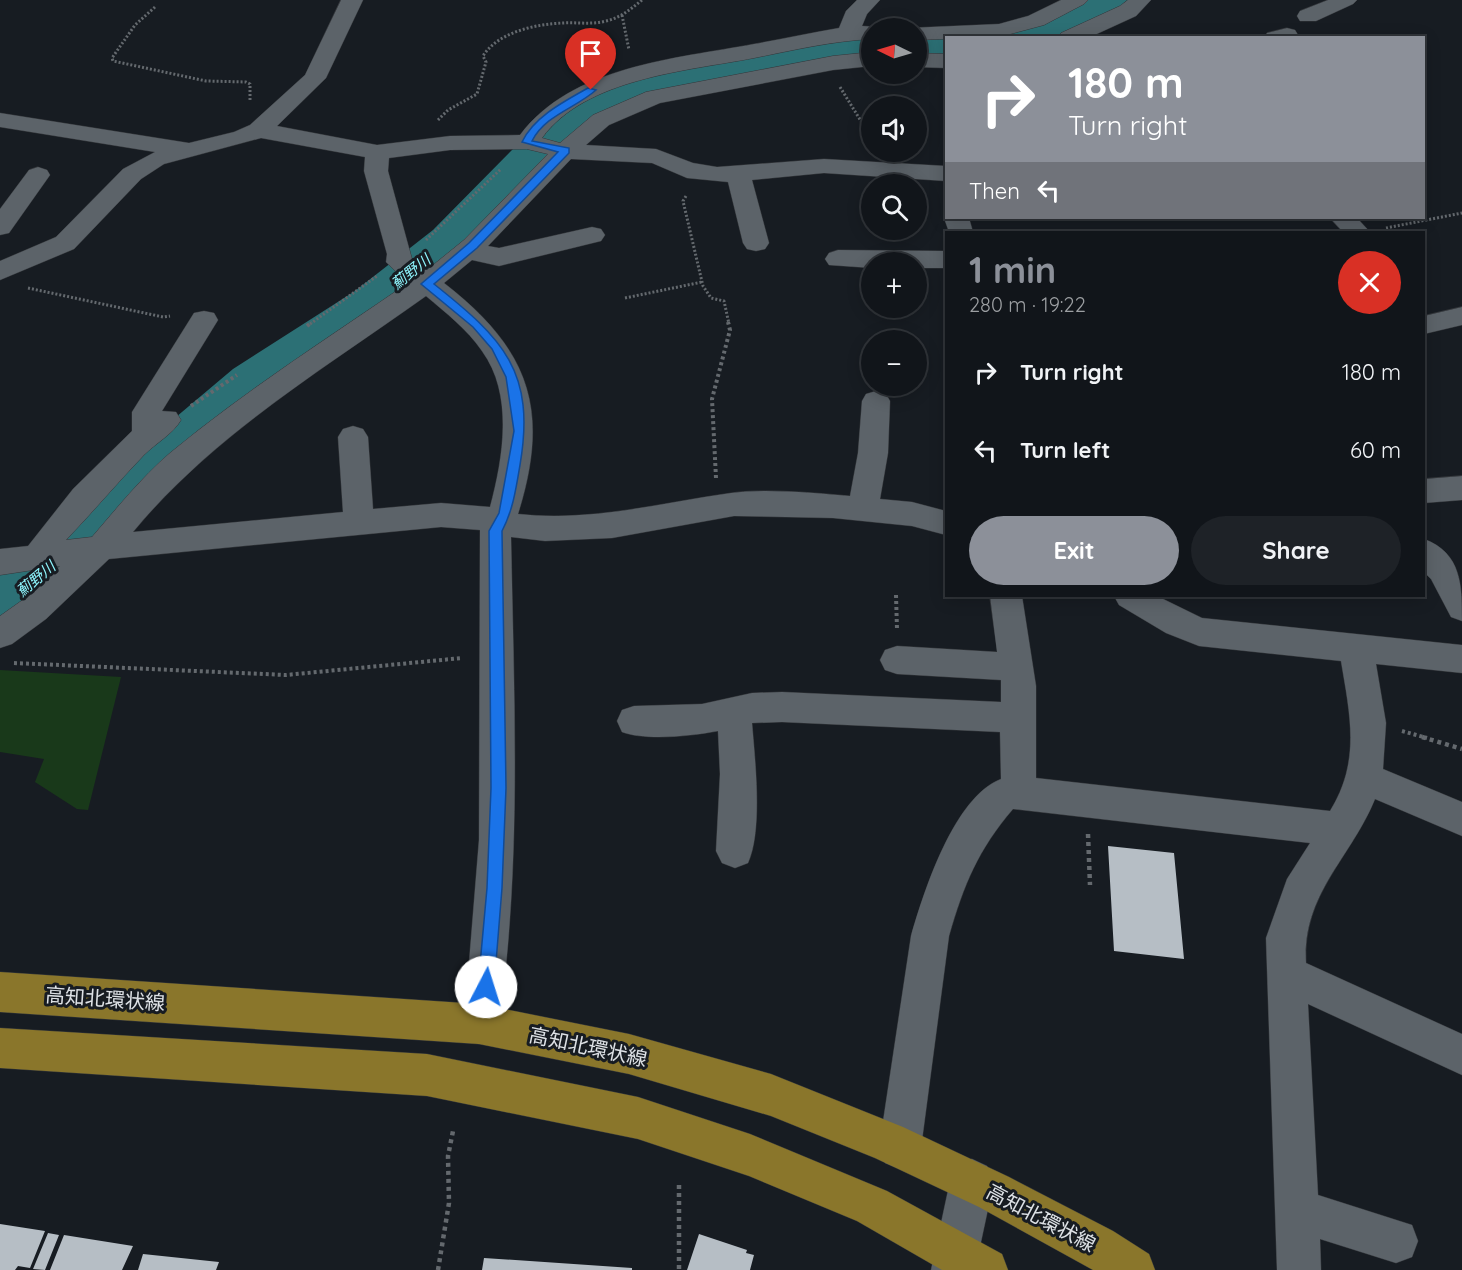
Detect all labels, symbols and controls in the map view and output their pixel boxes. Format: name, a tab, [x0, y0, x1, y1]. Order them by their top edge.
north arrow	[861, 18, 927, 84]
map controls	[861, 18, 927, 396]
pin	[565, 28, 616, 90]
icon: arrive	[574, 37, 607, 70]
text: 180 m	[1068, 56, 1184, 109]
icon: right	[969, 60, 1047, 138]
button: sound	[861, 96, 927, 162]
text: Turn right	[1068, 108, 1187, 142]
button: search	[861, 174, 927, 240]
icon: left	[1032, 174, 1065, 207]
text: Then	[969, 177, 1020, 205]
text: 1 min	[969, 247, 1056, 292]
water label: 薊野川	[387, 249, 436, 293]
button: close	[1338, 251, 1401, 314]
button: +	[861, 252, 927, 318]
text: 280 m · 19:22	[969, 292, 1086, 317]
button: −	[861, 330, 927, 396]
icon: right	[969, 356, 1002, 389]
text: Turn right	[1020, 358, 1124, 386]
text: 180 m	[1342, 358, 1401, 386]
icon: left	[969, 434, 1002, 467]
text: Turn left	[1020, 436, 1110, 464]
text: 60 m	[1350, 436, 1401, 464]
button: Exit	[969, 516, 1179, 585]
button: Share	[1191, 516, 1401, 585]
water label: 薊野川	[12, 556, 61, 600]
position arrow	[454, 955, 518, 1019]
street label: 高知北環状線	[44, 982, 166, 1015]
street label: 高知北環状線	[527, 1022, 649, 1071]
street label: 高知北環状線	[982, 1178, 1100, 1257]

